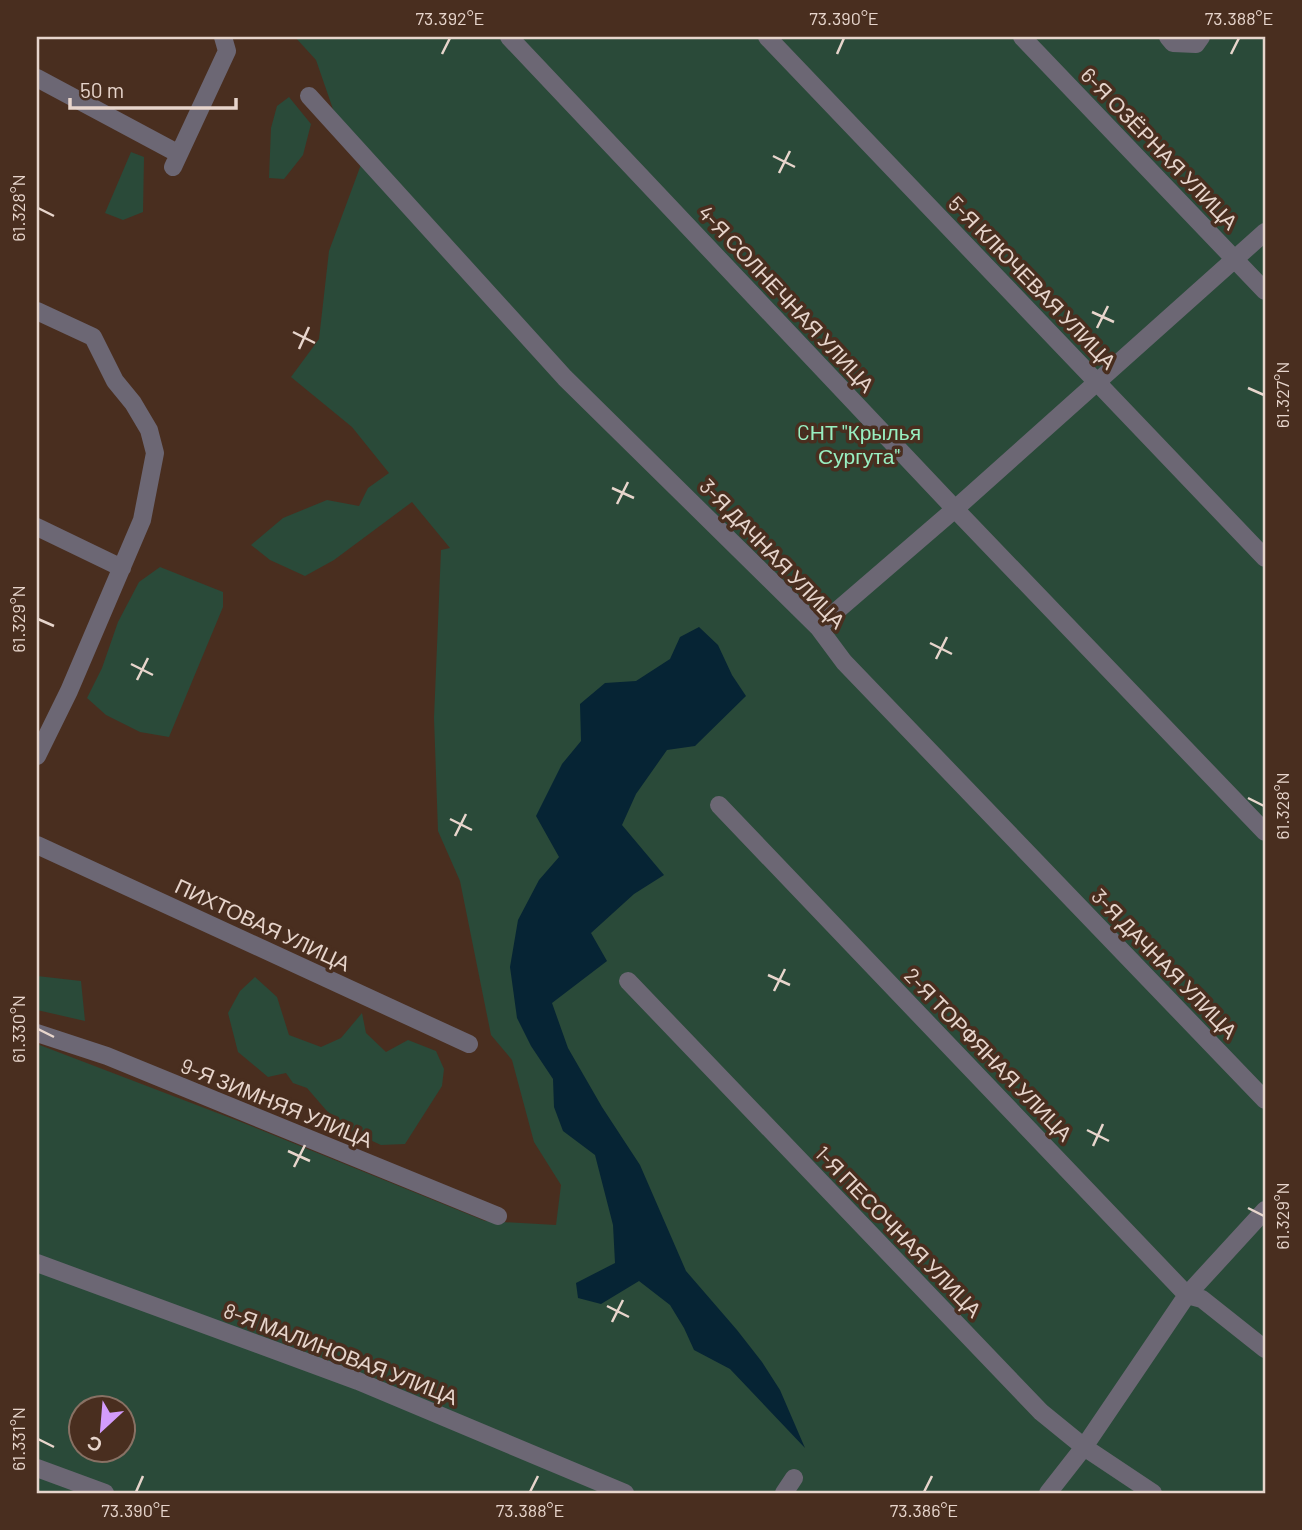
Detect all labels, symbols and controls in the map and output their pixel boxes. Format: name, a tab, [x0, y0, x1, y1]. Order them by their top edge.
text: 73.392°E	[416, 7, 484, 29]
text: 73.390°E	[809, 7, 879, 29]
text: 73.388°E	[1205, 7, 1273, 29]
street label: 6-Я ОЗЁРНАЯ УЛИЦА	[1076, 62, 1244, 234]
scale bar	[70, 66, 236, 110]
text: 50 m	[80, 77, 124, 102]
text: 61.328°N	[7, 174, 29, 242]
street label: 5-Я КЛЮЧЕВАЯ УЛИЦА	[944, 190, 1122, 374]
street label: 4-Я СОЛНЕЧНАЯ УЛИЦА	[694, 199, 880, 397]
text: 61.327°N	[1271, 362, 1293, 428]
park label: CНТ "Крылья Сургута"	[797, 419, 921, 468]
street label: 3-Я ДАЧНАЯ УЛИЦА	[695, 473, 851, 633]
text: 61.329°N	[7, 585, 29, 653]
text: 61.328°N	[1271, 772, 1293, 840]
street label: ПИХТОВАЯ УЛИЦА	[172, 872, 354, 976]
street label: 3-Я ДАЧНАЯ УЛИЦА	[1087, 883, 1243, 1043]
street label: 2-Я ТОРФЯНАЯ УЛИЦА	[900, 962, 1078, 1146]
text: 61.330°N	[7, 995, 29, 1063]
street label: 9-Я ЗИМНЯЯ УЛИЦА	[177, 1052, 377, 1152]
street label: 1-Я ПЕСОЧНАЯ УЛИЦА	[811, 1140, 987, 1322]
text: 61.329°N	[1271, 1182, 1293, 1250]
street label: 8-Я МАЛИНОВАЯ УЛИЦА	[220, 1297, 462, 1409]
north arrow	[66, 1394, 136, 1464]
text: 61.331°N	[7, 1407, 29, 1471]
text: С	[83, 1431, 106, 1458]
text: 73.390°E	[101, 1499, 171, 1521]
text: 73.388°E	[496, 1499, 564, 1521]
text: 73.386°E	[890, 1499, 958, 1521]

